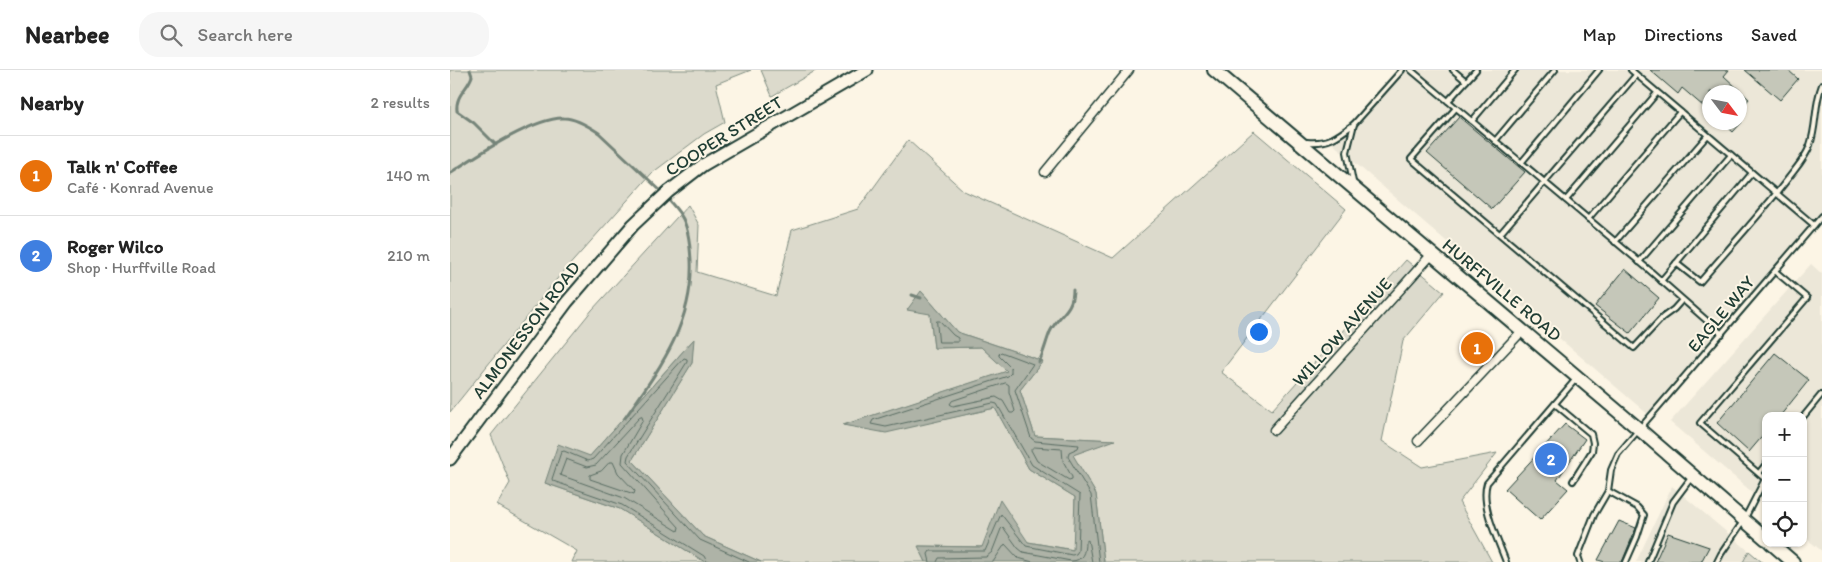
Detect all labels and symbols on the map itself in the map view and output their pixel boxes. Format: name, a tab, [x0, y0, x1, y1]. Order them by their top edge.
north arrow	[1702, 85, 1747, 130]
street label: COOPER STREET	[661, 91, 787, 181]
street label: HURFFVILLE ROAD	[1438, 234, 1566, 346]
street label: ALMONESSON ROAD	[467, 257, 585, 403]
street label: EAGLE WAY	[1683, 271, 1760, 357]
street label: WILLOW AVENUE	[1287, 273, 1397, 391]
your location	[1246, 319, 1272, 345]
pin: 1	[1461, 329, 1493, 367]
pin: 2	[1535, 440, 1567, 478]

